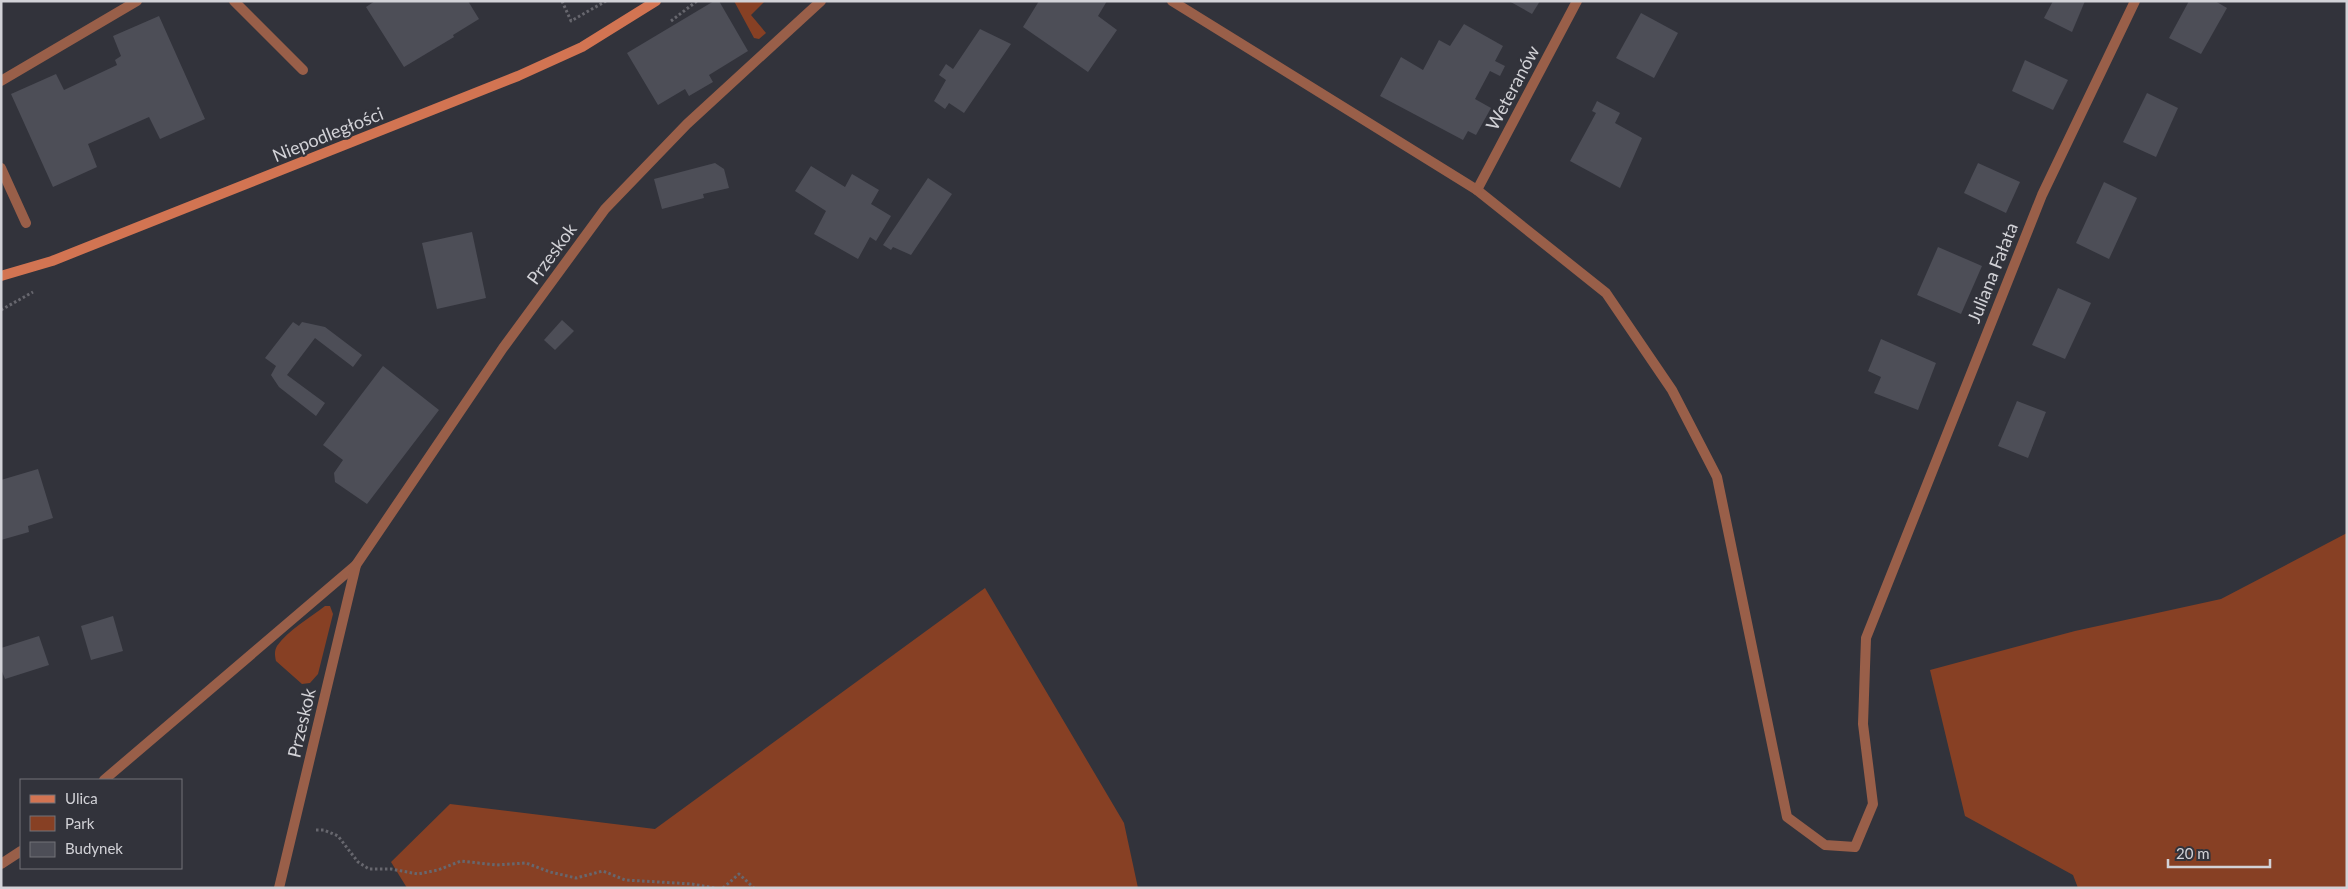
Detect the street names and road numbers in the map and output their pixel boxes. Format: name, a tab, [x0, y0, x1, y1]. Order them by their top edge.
street label: Weteranów	[1481, 41, 1544, 134]
street label: Niepodległości	[269, 102, 386, 166]
street label: Przeskok	[522, 218, 581, 288]
street label: Juliana Fałata	[1962, 219, 2022, 326]
street label: Przeskok	[282, 685, 320, 760]

